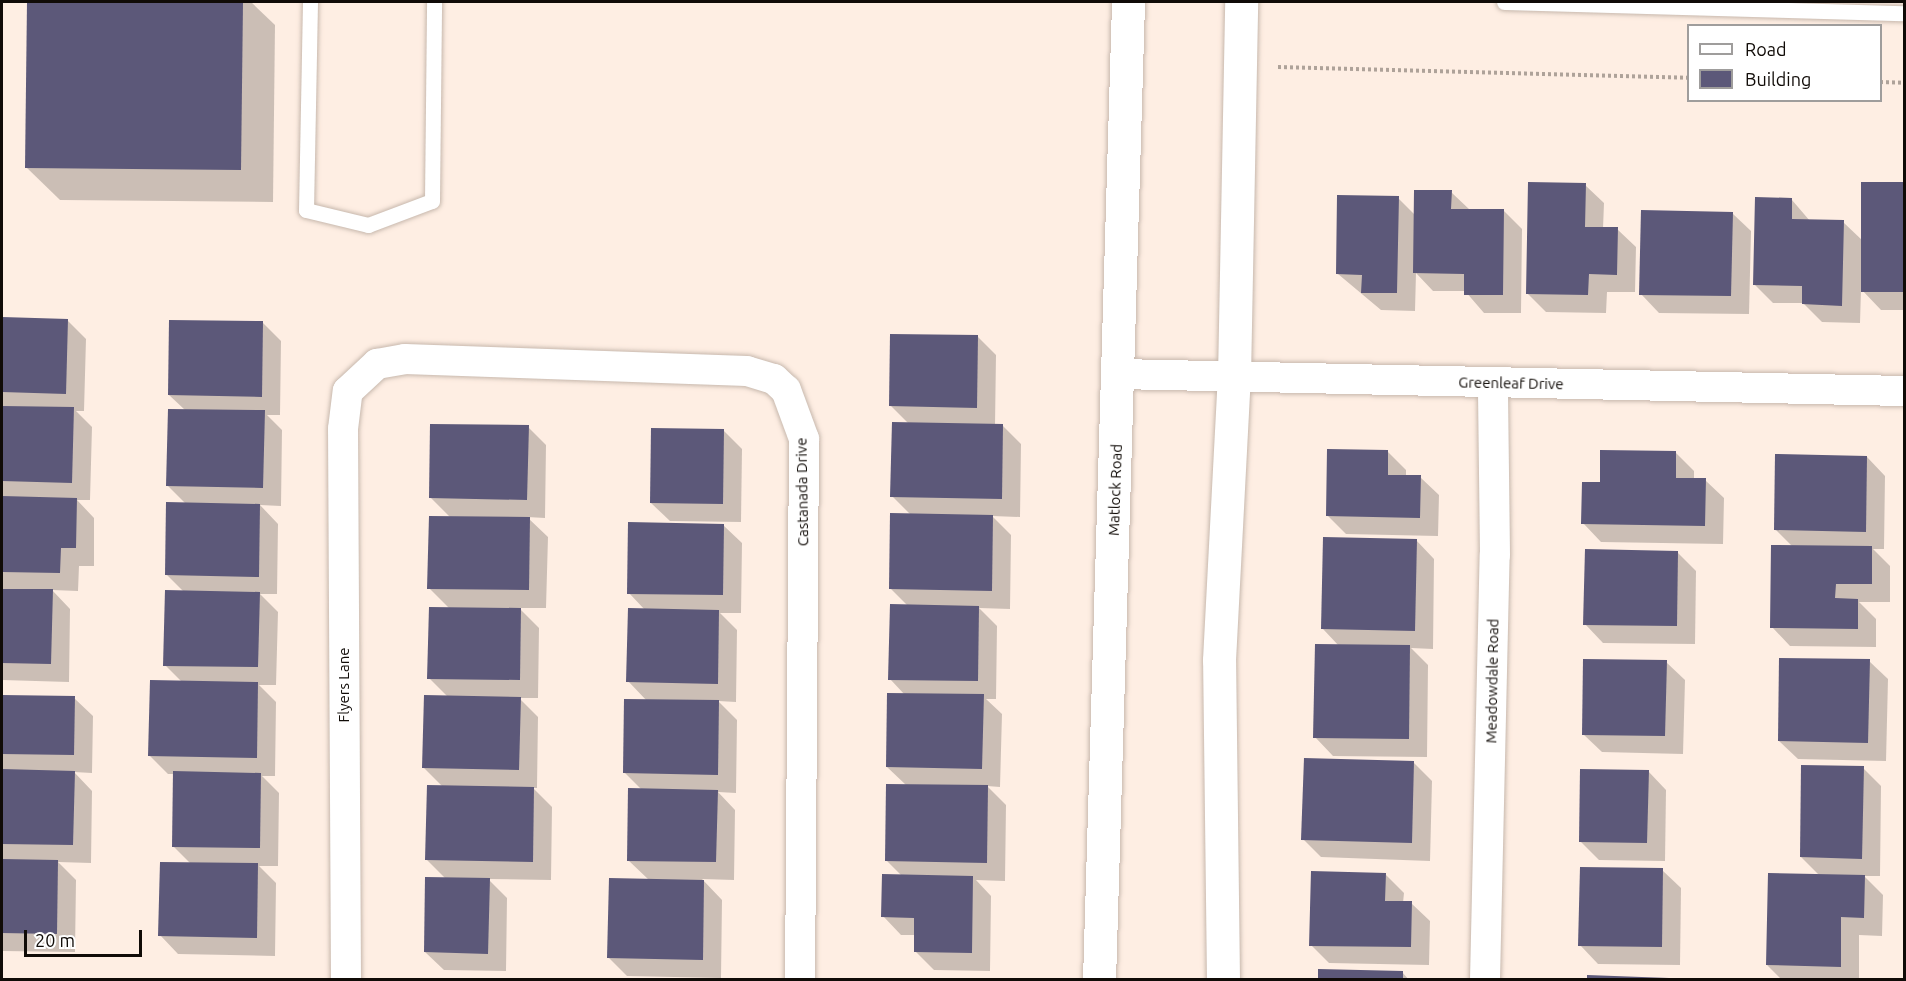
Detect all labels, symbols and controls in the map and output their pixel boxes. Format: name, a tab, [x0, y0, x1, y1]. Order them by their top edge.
legend	[1687, 24, 1882, 102]
text: Road	[1745, 39, 1787, 59]
text: Building	[1745, 69, 1811, 89]
street label: Greenleaf Drive	[1458, 373, 1564, 393]
street label: Castanada Drive	[792, 438, 812, 546]
street label: Matlock Road	[1104, 444, 1126, 536]
street label: Meadowdale Road	[1482, 618, 1502, 744]
street label: Flyers Lane	[335, 647, 353, 723]
scale bar	[27, 918, 146, 956]
text: 20 m	[35, 930, 75, 950]

